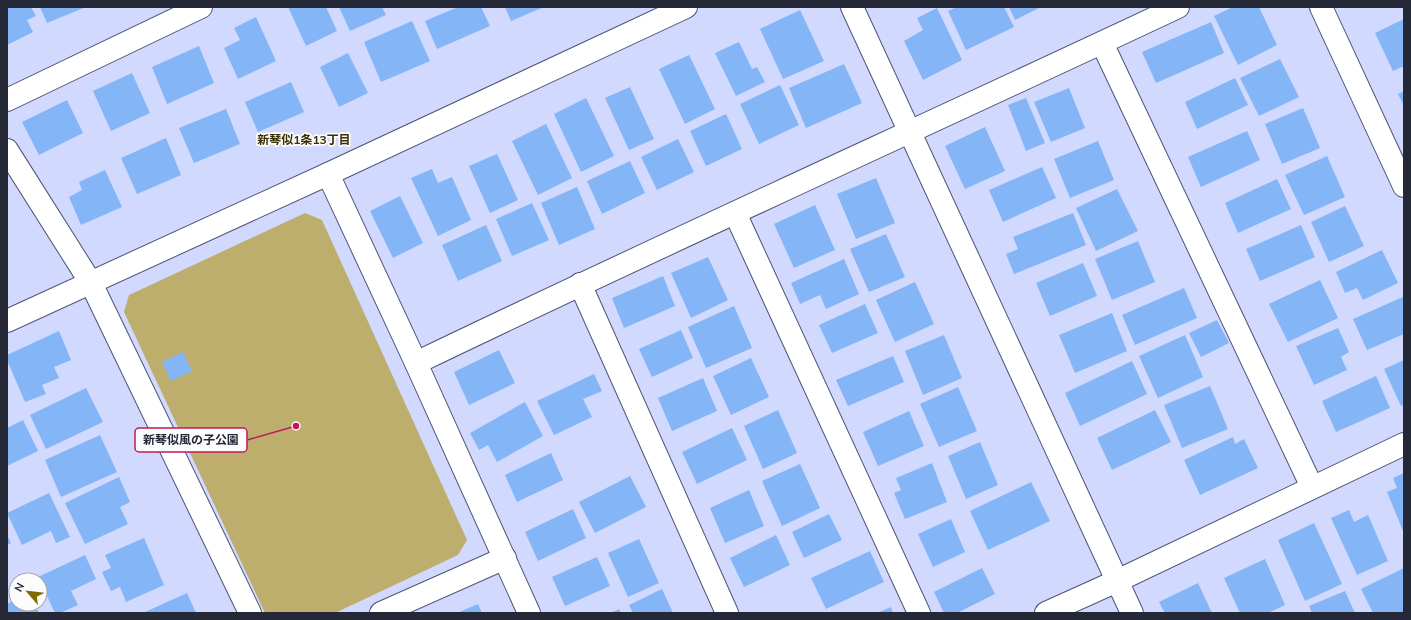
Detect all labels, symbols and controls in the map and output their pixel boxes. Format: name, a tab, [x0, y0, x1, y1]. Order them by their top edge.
district label: 新琴似1条13丁目	[257, 132, 351, 147]
callout: 新琴似風の子公園	[135, 428, 247, 452]
text: 新琴似風の子公園	[143, 432, 239, 447]
north arrow	[8, 572, 48, 612]
text: N	[11, 580, 27, 594]

